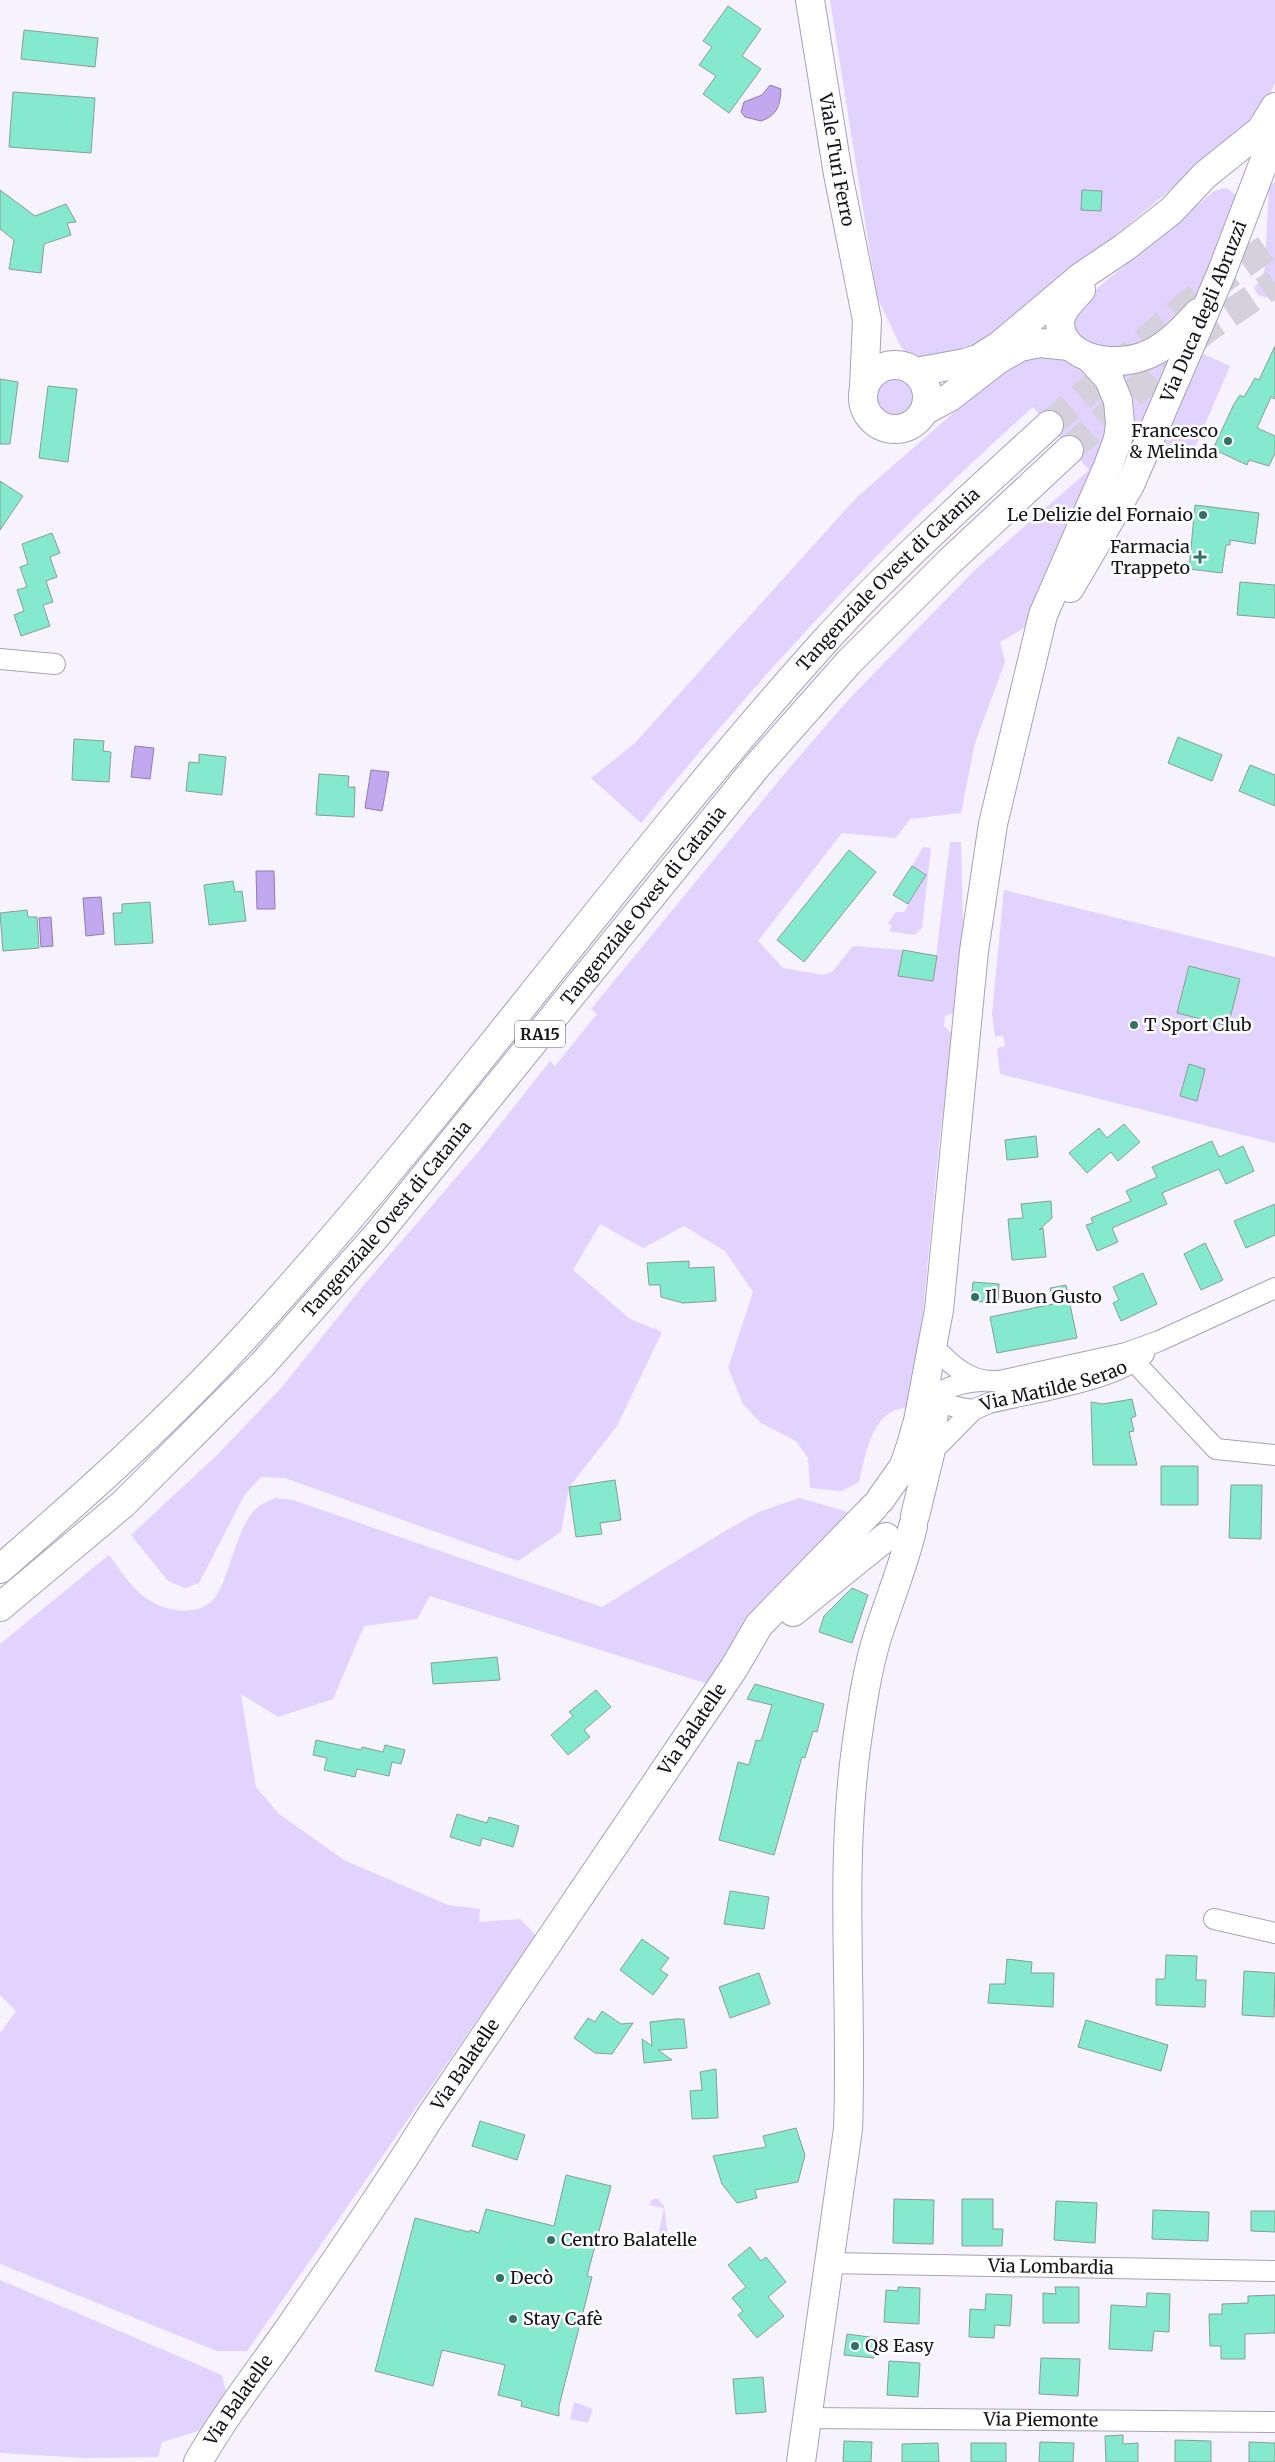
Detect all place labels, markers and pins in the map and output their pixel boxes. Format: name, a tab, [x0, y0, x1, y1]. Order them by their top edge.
place label: Francesco & Melinda	[1129, 419, 1218, 463]
marker: Francesco & Melinda	[1222, 435, 1234, 447]
place label: Le Delizie del Fornaio	[1007, 503, 1193, 526]
marker: Le Delizie del Fornaio	[1197, 509, 1209, 521]
place label: Farmacia Trappeto	[1110, 535, 1190, 579]
marker: Farmacia Trappeto	[1194, 551, 1206, 563]
place label: T Sport Club	[1144, 1013, 1252, 1036]
marker: T Sport Club	[1128, 1019, 1140, 1031]
place label: Il Buon Gusto	[985, 1285, 1102, 1308]
marker: Il Buon Gusto	[969, 1291, 981, 1303]
place label: Centro Balatelle	[561, 2228, 697, 2251]
marker: Centro Balatelle	[545, 2234, 557, 2246]
place label: Decò	[510, 2266, 553, 2289]
marker: Decò	[494, 2272, 506, 2284]
place label: Stay Cafè	[523, 2307, 602, 2330]
marker: Stay Cafè	[507, 2313, 519, 2325]
place label: Q8 Easy	[865, 2334, 934, 2357]
marker: Q8 Easy	[849, 2340, 861, 2352]

